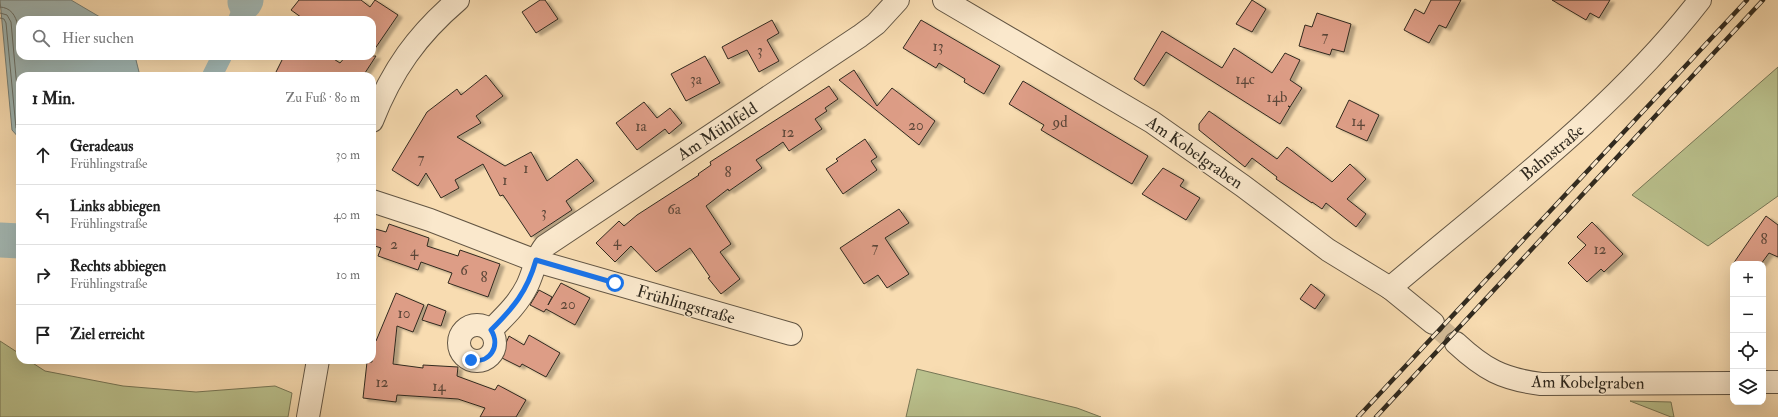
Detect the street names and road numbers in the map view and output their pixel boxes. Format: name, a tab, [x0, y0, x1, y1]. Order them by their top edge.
street label: Am Mühlfeld	[673, 97, 762, 166]
street label: Am Kobelgraben	[1142, 111, 1247, 194]
street label: Bahnstraße	[1516, 120, 1588, 185]
street label: Frühlingstraße	[634, 280, 737, 329]
street label: Am Kobelgraben	[1530, 371, 1645, 394]

